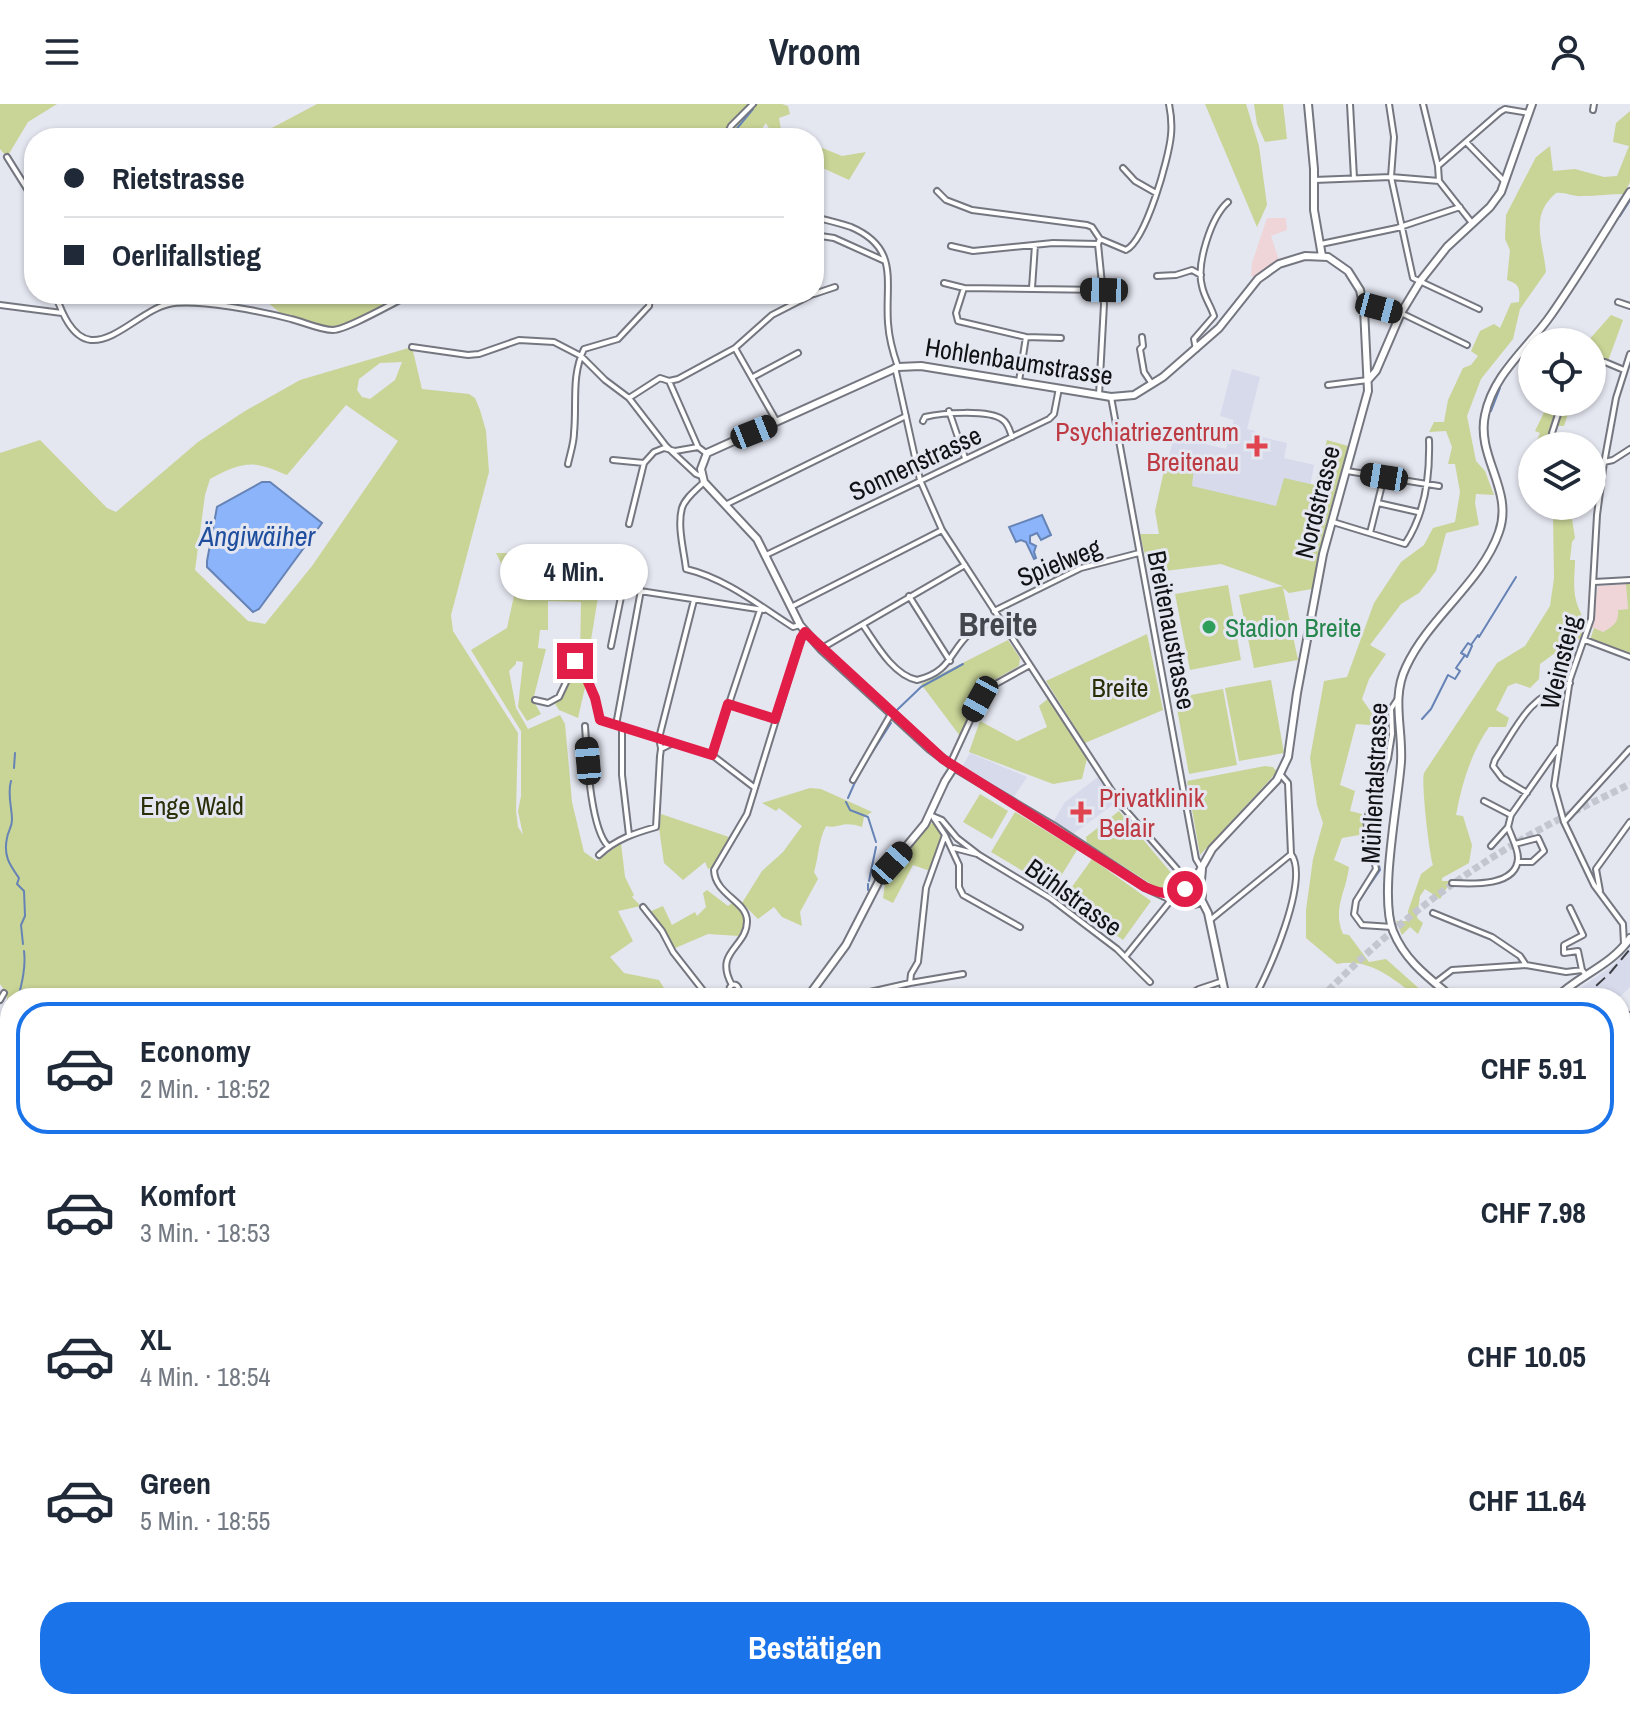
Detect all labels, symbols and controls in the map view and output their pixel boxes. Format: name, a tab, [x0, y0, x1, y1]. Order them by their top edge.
text: Vroom	[769, 28, 861, 76]
icon: menu	[40, 30, 84, 74]
icon: person	[1546, 30, 1590, 74]
text: Rietstrasse	[112, 158, 245, 198]
text: Oerlifallstieg	[112, 235, 261, 275]
car	[1080, 278, 1128, 302]
car	[1353, 290, 1405, 326]
map controls	[1518, 328, 1606, 520]
button: locate	[1518, 328, 1606, 416]
street label: Hohlenbaumstrasse	[923, 329, 1115, 393]
car	[727, 412, 781, 452]
place label: Psychiatriezentrum Breitenau	[1055, 414, 1239, 479]
street label: Sonnenstrasse	[843, 417, 987, 509]
button: layers	[1518, 432, 1606, 520]
marker: Psychiatriezentrum Breitenau	[1246, 435, 1268, 457]
street label: Nordstrasse	[1286, 442, 1348, 562]
car	[1358, 461, 1410, 493]
water label: Ängiwäiher	[197, 517, 316, 555]
street label: Spielweg	[1012, 529, 1106, 595]
callout: 4 Min.	[501, 545, 649, 601]
street label: Breitenaustrasse	[1139, 548, 1205, 712]
text: 4 Min.	[544, 554, 604, 589]
district label: Breite	[958, 601, 1038, 647]
place label: Stadion Breite	[1225, 610, 1361, 645]
street label: Weinsteig	[1531, 611, 1589, 713]
marker: Stadion Breite	[1200, 618, 1218, 636]
route end	[557, 643, 593, 679]
park label: Breite	[1092, 670, 1148, 705]
car	[958, 672, 1002, 726]
street label: Mühlentalstrasse	[1352, 702, 1396, 864]
car	[574, 736, 602, 786]
place label: Privatklinik Belair	[1099, 780, 1205, 845]
park label: Enge Wald	[140, 788, 244, 823]
marker: Privatklinik Belair	[1070, 801, 1092, 823]
car	[867, 837, 917, 889]
street label: Bühlstrasse	[1019, 850, 1129, 944]
route start	[1167, 871, 1203, 907]
text: Economy	[140, 1031, 251, 1071]
icon: car	[44, 1032, 116, 1104]
text: CHF 5.91	[1481, 1048, 1586, 1088]
text: 2 Min. · 18:52	[140, 1071, 270, 1106]
text: Komfort	[140, 1175, 236, 1215]
icon: car	[44, 1176, 116, 1248]
text: CHF 7.98	[1481, 1192, 1586, 1232]
text: 3 Min. · 18:53	[140, 1215, 270, 1250]
text: XL	[140, 1319, 171, 1359]
icon: car	[44, 1320, 116, 1392]
text: CHF 10.05	[1467, 1336, 1586, 1376]
text: 4 Min. · 18:54	[140, 1359, 270, 1394]
text: Green	[140, 1463, 211, 1503]
icon: car	[44, 1464, 116, 1536]
text: CHF 11.64	[1468, 1480, 1586, 1520]
text: 5 Min. · 18:55	[140, 1503, 270, 1538]
button: Bestätigen	[40, 1602, 1590, 1694]

